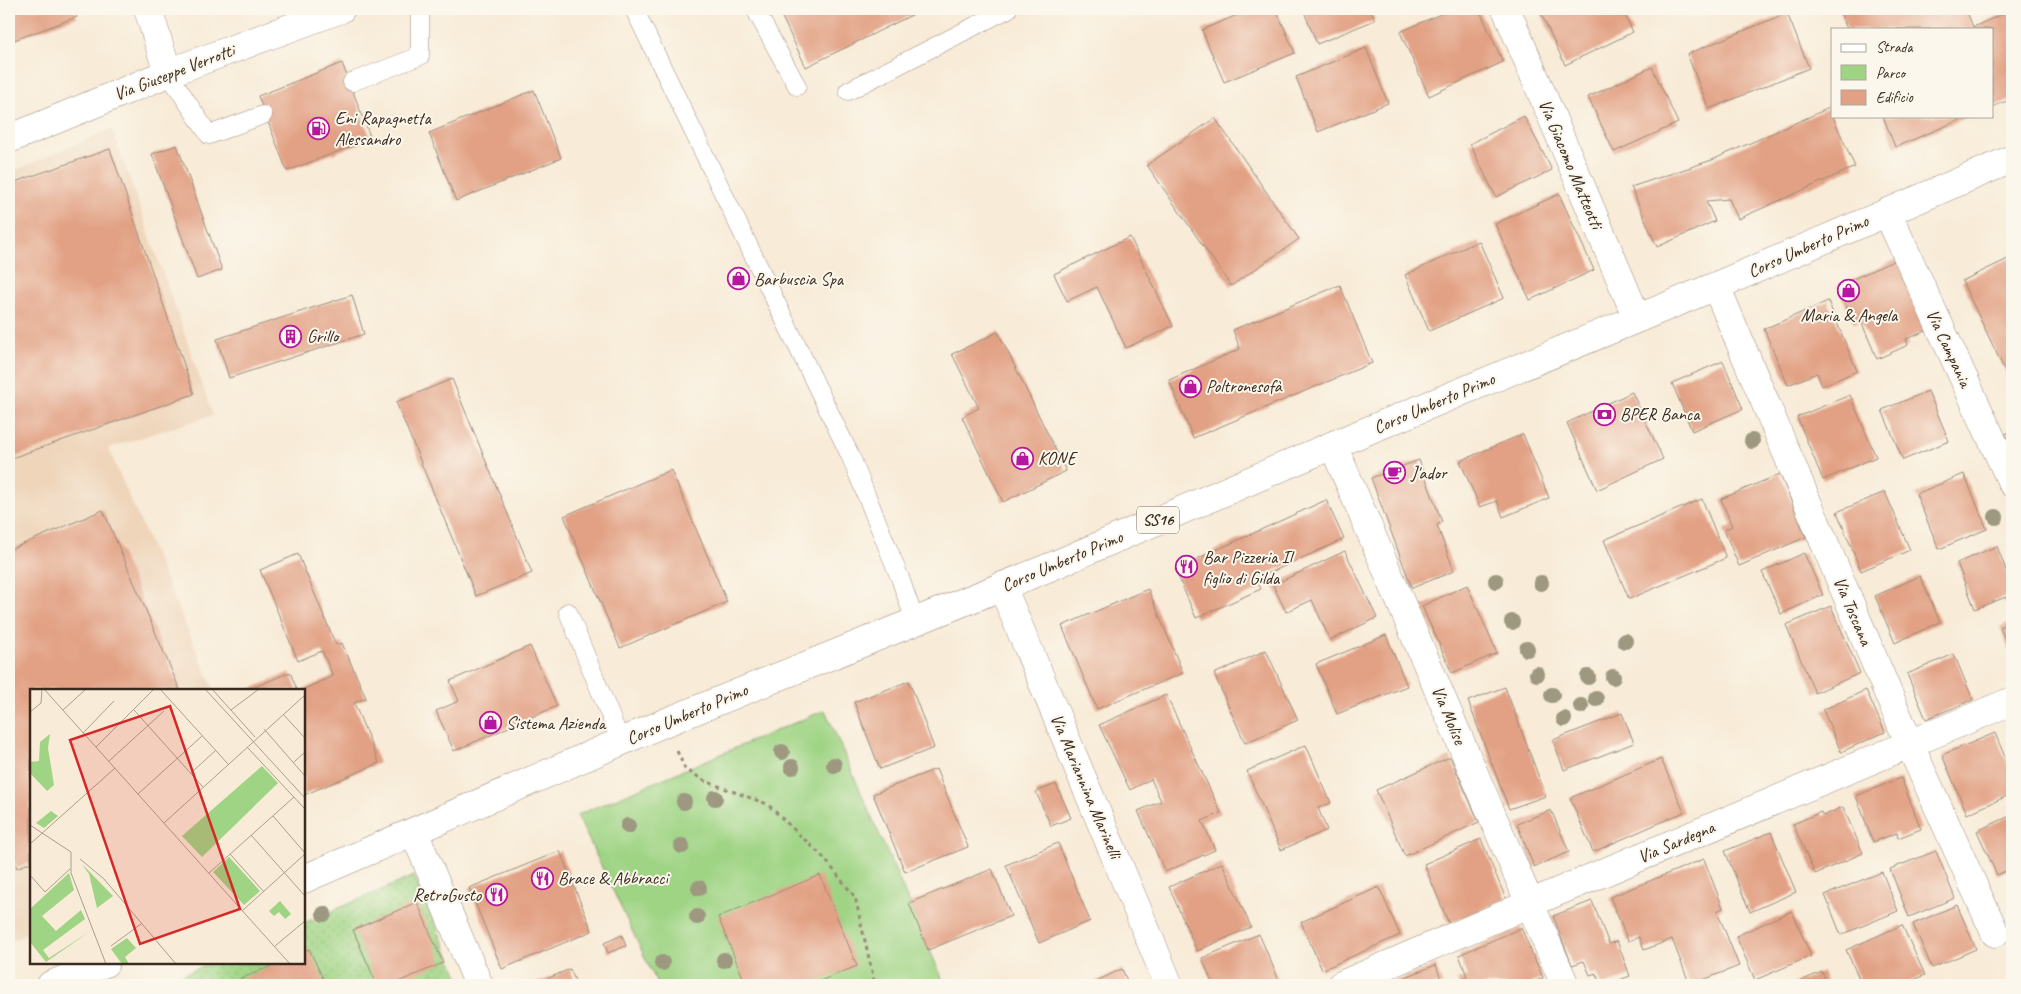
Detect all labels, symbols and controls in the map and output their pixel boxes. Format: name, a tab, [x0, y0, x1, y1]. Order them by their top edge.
legend	[1831, 28, 1994, 118]
street label: Via Giuseppe Verrotti	[111, 38, 240, 105]
text: Strada	[1876, 38, 1913, 57]
text: Parco	[1876, 64, 1907, 83]
text: Edificio	[1876, 88, 1914, 107]
street label: Via Giacomo Matteotti	[1534, 96, 1609, 235]
place label: Eni Rapagnetta Alessandro	[335, 107, 432, 150]
fuel station icon: Eni Rapagnetta Alessandro	[307, 116, 331, 140]
street label: Corso Umberto Primo	[1744, 209, 1873, 282]
shop icon: Barbuscia Spa	[726, 267, 750, 291]
place label: Barbuscia Spa	[754, 268, 845, 290]
shop icon: Maria & Angela	[1837, 278, 1861, 302]
place label: Maria & Angela	[1801, 304, 1899, 326]
street label: Via Campania	[1921, 306, 1977, 392]
building icon: Grillo	[279, 324, 303, 348]
place label: Grillo	[307, 325, 340, 347]
street label: Corso Umberto Primo	[1370, 367, 1499, 438]
shop icon: Poltronesofà	[1178, 374, 1202, 398]
place label: Poltronesofà	[1206, 375, 1283, 397]
bank icon: BPER Banca	[1592, 402, 1616, 426]
place label: BPER Banca	[1620, 403, 1701, 425]
shop icon: KONE	[1010, 446, 1034, 470]
place label: KONE	[1038, 447, 1078, 469]
cafe icon: J'ador	[1383, 461, 1407, 485]
place label: J'ador	[1410, 462, 1448, 484]
road number: SS16	[1137, 506, 1179, 534]
street label: Corso Umberto Primo	[998, 525, 1127, 596]
place label: Bar Pizzeria Il figlio di Gilda	[1203, 546, 1295, 589]
restaurant icon: Bar Pizzeria Il figlio di Gilda	[1175, 555, 1199, 579]
street label: Via Toscana	[1829, 573, 1878, 650]
street label: Corso Umberto Primo	[623, 678, 752, 749]
street label: Via Molise	[1427, 682, 1472, 749]
inset map	[30, 689, 305, 964]
street label: Via Mariannina Marinelli	[1046, 710, 1127, 864]
shop icon: Sistema Azienda	[478, 711, 502, 735]
place label: Sistema Azienda	[506, 712, 607, 734]
street label: Via Sardegna	[1634, 815, 1719, 868]
restaurant icon: Brace & Abbracci	[530, 866, 554, 890]
place label: Brace & Abbracci	[558, 867, 670, 889]
restaurant icon: RetroGusto	[485, 883, 509, 907]
place label: RetroGusto	[413, 884, 483, 906]

